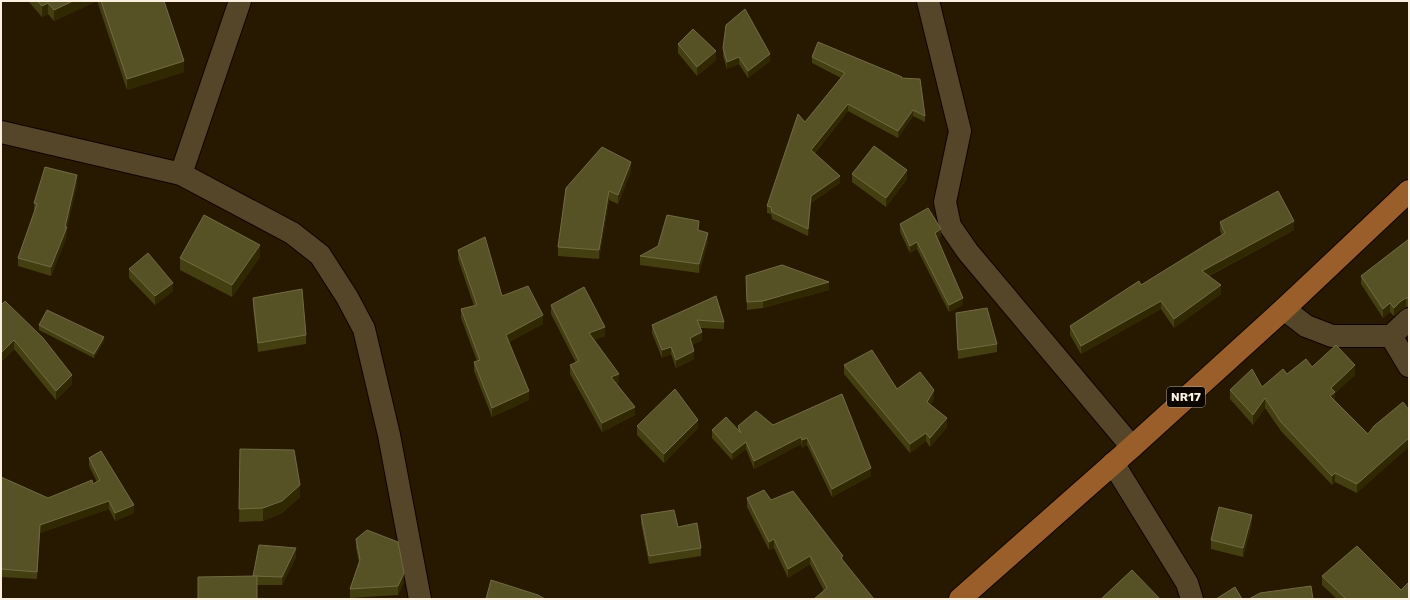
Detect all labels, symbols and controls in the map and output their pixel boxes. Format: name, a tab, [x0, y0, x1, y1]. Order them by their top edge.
road number: NR17	[1167, 387, 1205, 407]

